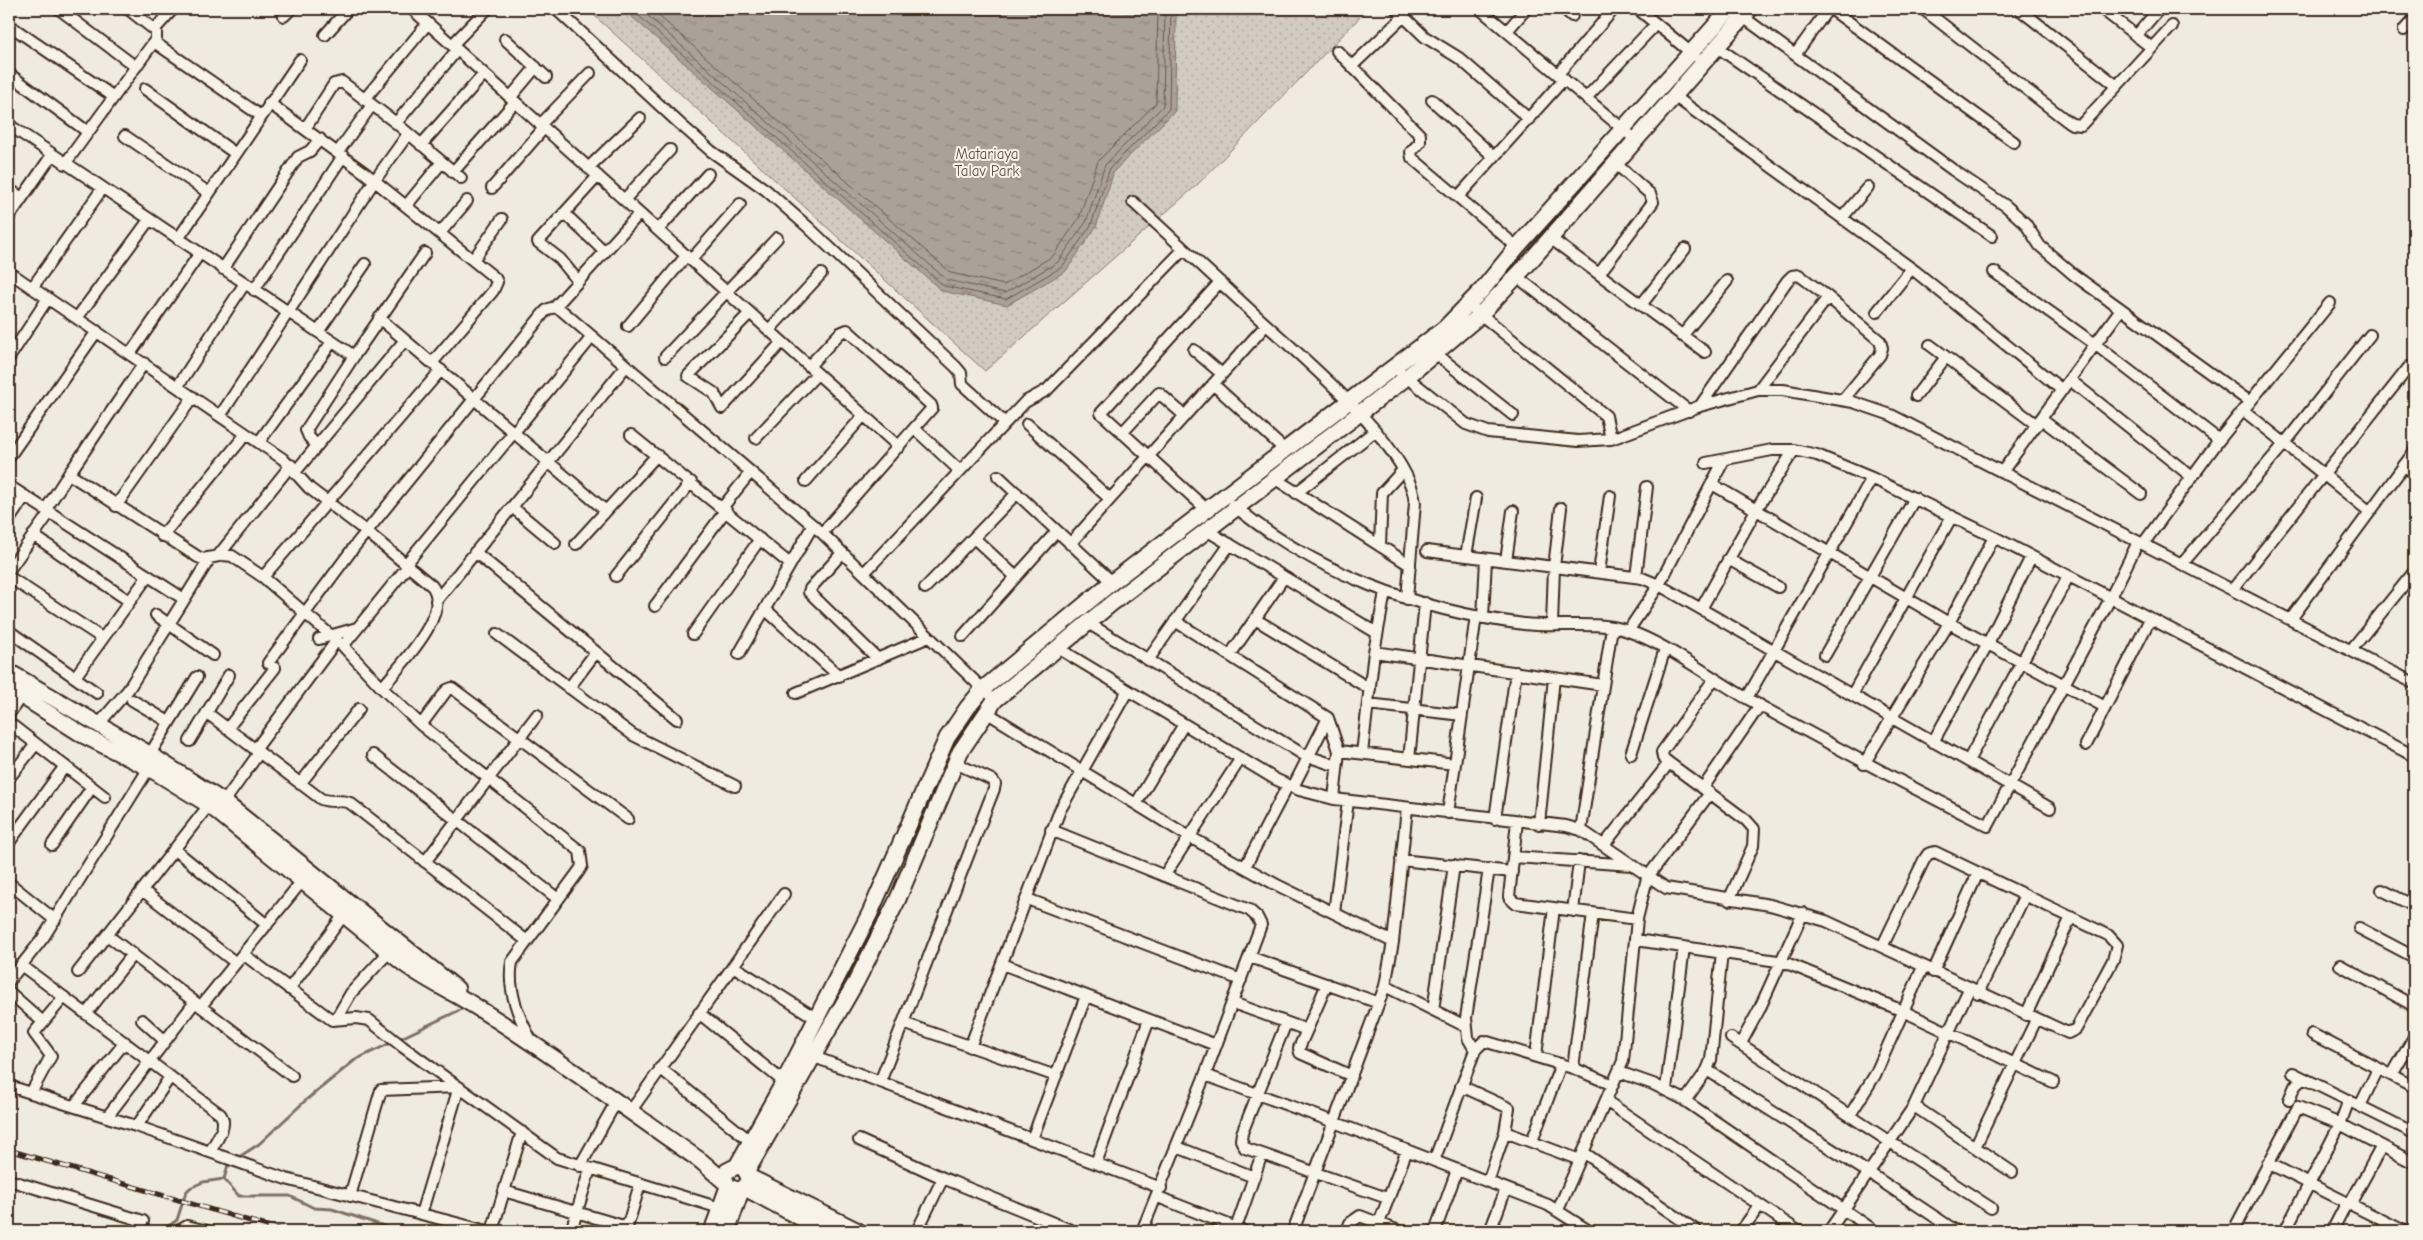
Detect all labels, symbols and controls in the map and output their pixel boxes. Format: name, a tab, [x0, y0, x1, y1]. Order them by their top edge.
park label: Matariaya Talav Park	[954, 145, 1020, 180]

